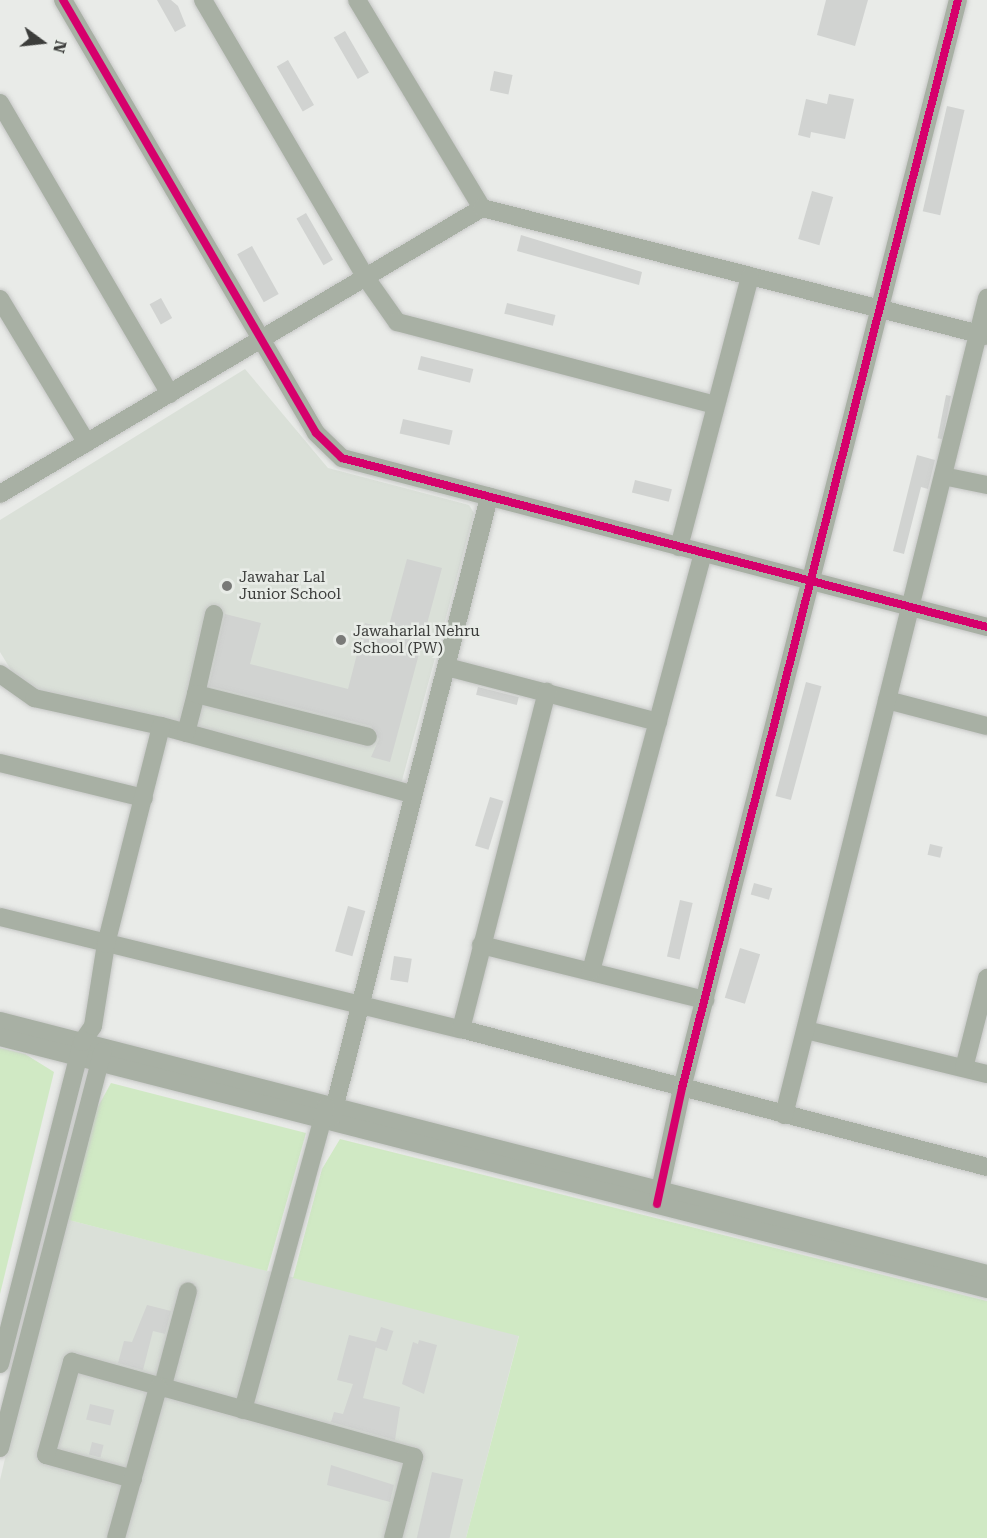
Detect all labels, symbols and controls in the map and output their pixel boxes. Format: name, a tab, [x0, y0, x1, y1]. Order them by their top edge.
north arrow	[12, 12, 72, 72]
text: N	[49, 38, 71, 55]
place label: Jawahar Lal Junior School	[239, 568, 341, 603]
marker: Jawahar Lal Junior School	[220, 579, 234, 593]
place label: Jawaharlal Nehru School (PW)	[353, 622, 480, 657]
marker: Jawaharlal Nehru School (PW)	[334, 633, 348, 647]

